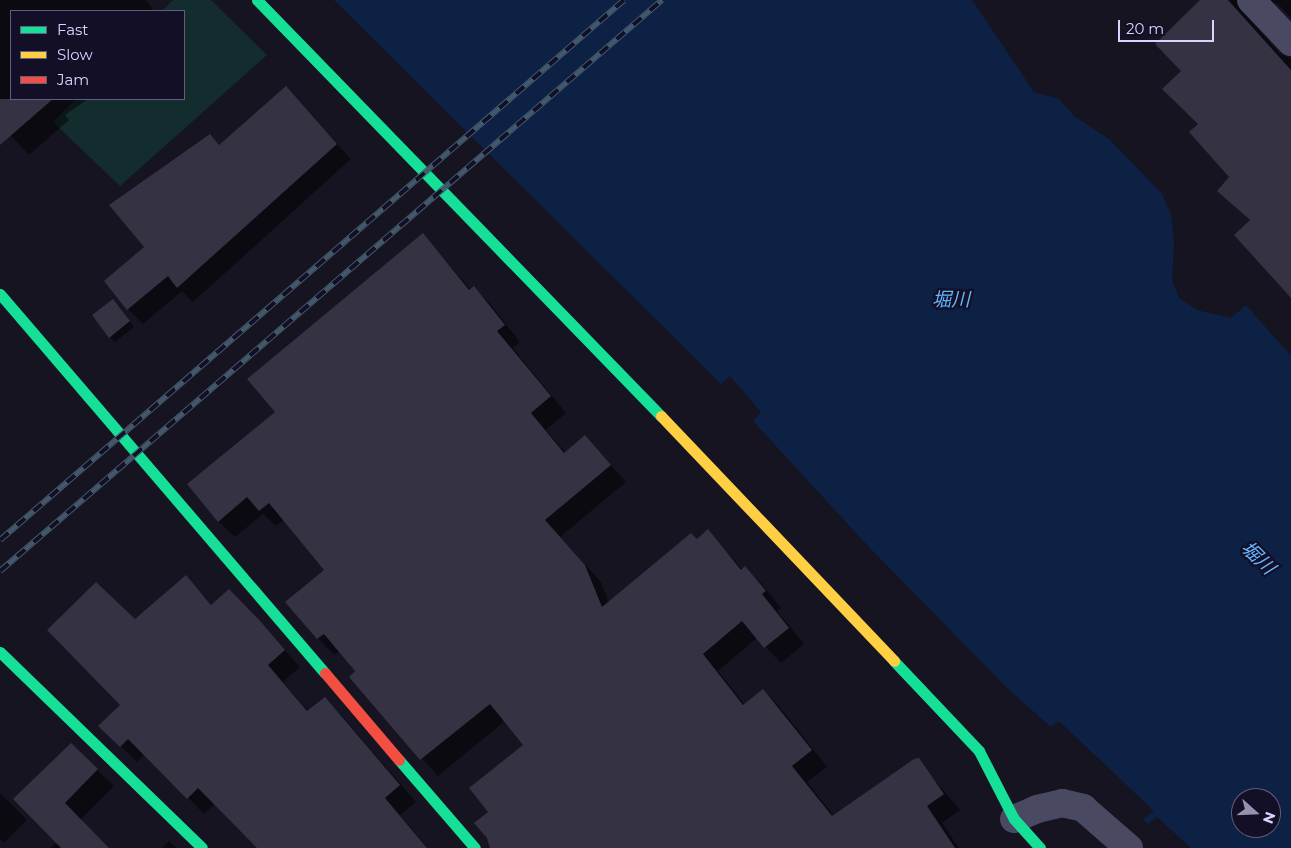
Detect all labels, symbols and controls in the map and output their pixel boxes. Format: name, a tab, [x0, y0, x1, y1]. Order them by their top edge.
legend	[10, 10, 185, 100]
scale bar	[1121, 10, 1217, 42]
text: 20 m	[1126, 19, 1164, 38]
text: Fast	[57, 20, 88, 39]
text: Slow	[57, 45, 93, 64]
text: Jam	[57, 70, 89, 89]
water label: 堀川	[932, 289, 970, 311]
water label: 堀川	[1236, 537, 1280, 579]
north arrow	[1231, 788, 1281, 838]
text: N	[1259, 809, 1280, 826]

